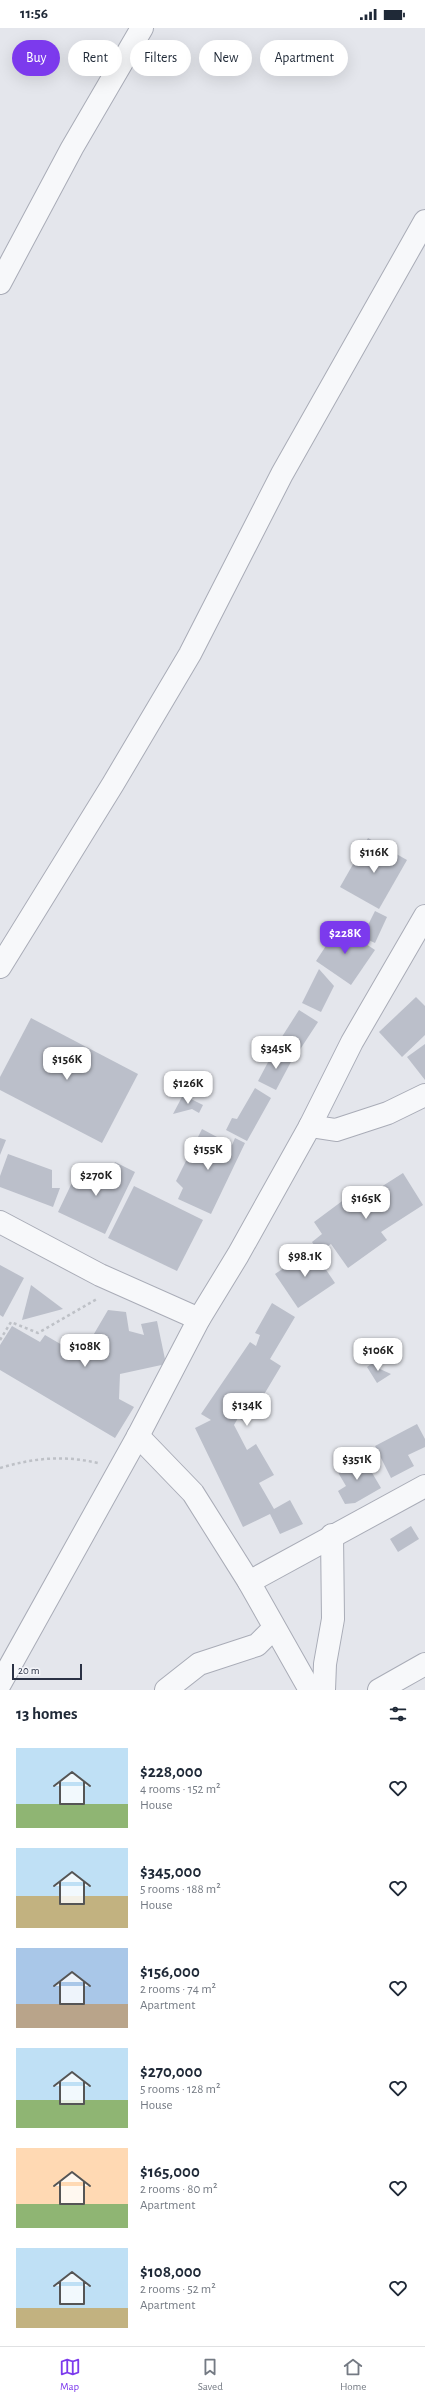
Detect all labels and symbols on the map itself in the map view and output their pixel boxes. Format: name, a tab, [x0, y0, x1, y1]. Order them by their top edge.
pin: $116K	[346, 840, 402, 874]
pin: $228K	[317, 921, 373, 955]
pin: $345K	[248, 1036, 304, 1070]
pin: $156K	[39, 1047, 95, 1081]
pin: $126K	[160, 1071, 216, 1105]
pin: $155K	[180, 1137, 236, 1171]
pin: $270K	[68, 1163, 124, 1197]
pin: $165K	[338, 1186, 394, 1220]
pin: $98.1K	[272, 1244, 338, 1278]
pin: $108K	[57, 1334, 113, 1368]
pin: $106K	[350, 1338, 406, 1372]
pin: $134K	[219, 1393, 275, 1427]
pin: $351K	[329, 1447, 385, 1481]
scale bar	[12, 1662, 82, 1681]

